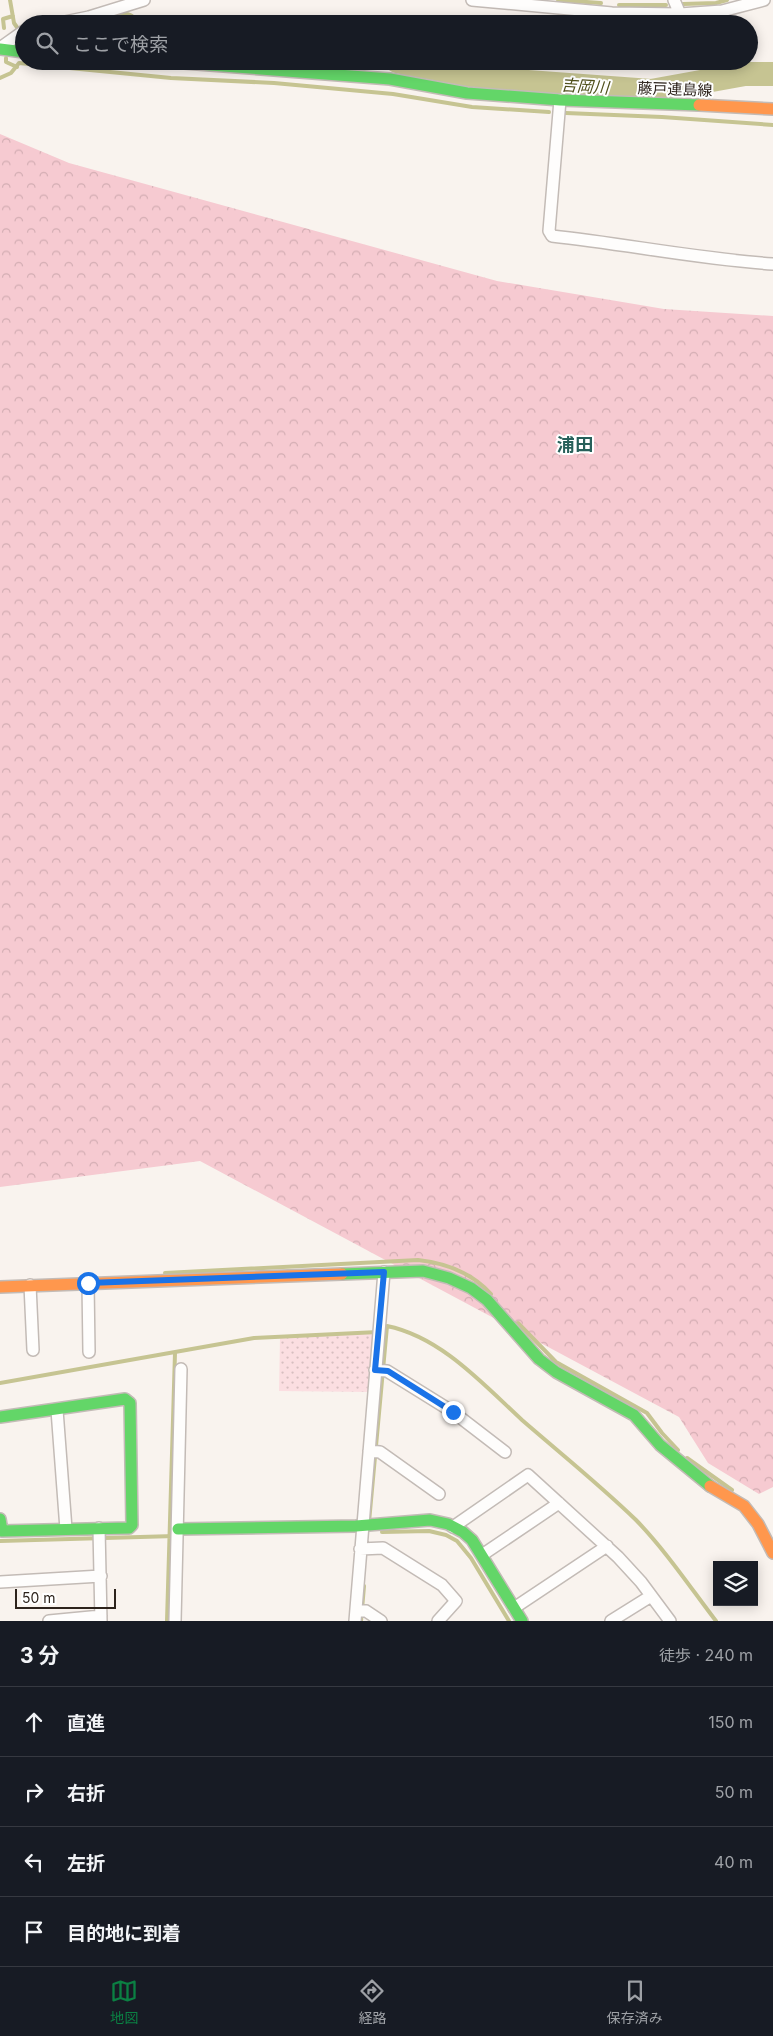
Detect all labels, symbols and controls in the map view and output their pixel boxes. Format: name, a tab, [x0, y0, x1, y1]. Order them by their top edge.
search box	[15, 15, 758, 70]
icon: search	[33, 29, 61, 57]
text: ここで検索	[73, 33, 168, 56]
water label: 吉岡川	[560, 74, 612, 98]
street label: 藤戸連島線	[637, 78, 713, 100]
district label: 浦田	[557, 434, 593, 455]
route start	[77, 1272, 100, 1295]
route end	[442, 1401, 465, 1424]
map controls	[713, 1561, 758, 1606]
button: layers	[713, 1561, 758, 1606]
scale bar	[15, 1586, 116, 1609]
text: 50 m	[22, 1589, 56, 1606]
text: 3 分	[20, 1643, 60, 1668]
text: 徒歩 · 240 m	[659, 1645, 753, 1665]
icon: ahead	[20, 1708, 48, 1736]
text: 直進	[67, 1712, 105, 1735]
text: 150 m	[708, 1712, 753, 1732]
icon: right	[20, 1778, 48, 1806]
text: 右折	[67, 1782, 105, 1805]
text: 50 m	[715, 1782, 753, 1802]
icon: left	[20, 1848, 48, 1876]
text: 左折	[67, 1852, 105, 1875]
text: 40 m	[714, 1852, 753, 1872]
icon: arrive	[20, 1918, 48, 1946]
text: 目的地に到着	[67, 1922, 181, 1945]
tab: 地図	[110, 1977, 138, 2027]
tab: 経路	[358, 1977, 386, 2027]
tab: 保存済み	[607, 1977, 663, 2027]

